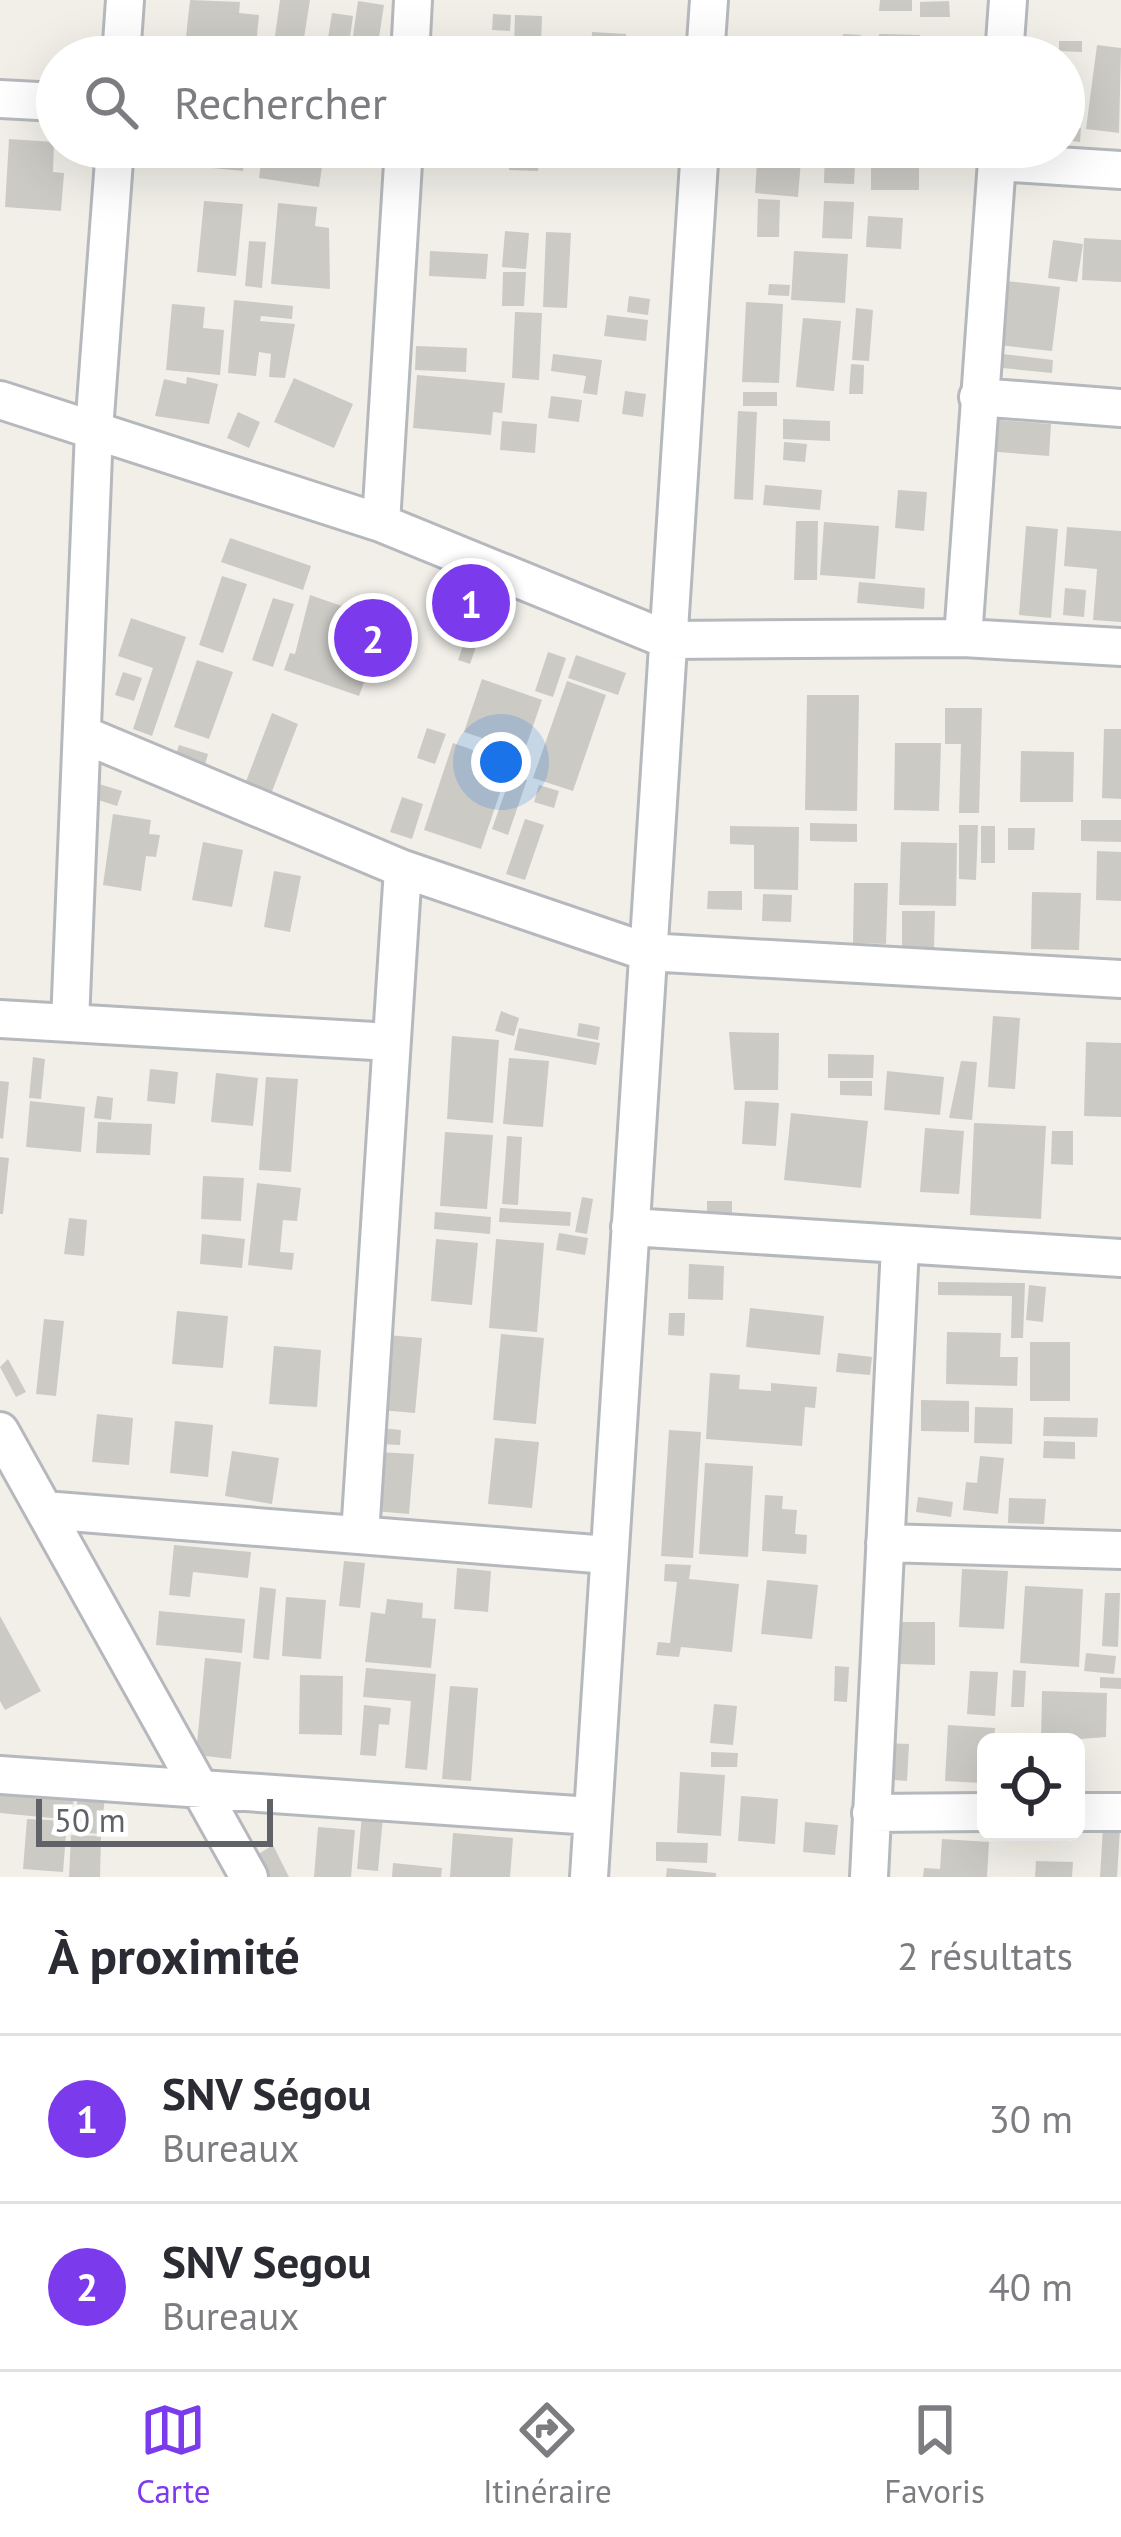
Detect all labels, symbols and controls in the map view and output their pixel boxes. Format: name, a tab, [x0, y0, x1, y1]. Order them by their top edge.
search box	[36, 36, 1085, 168]
icon: search	[78, 69, 144, 135]
text: Rechercher	[174, 73, 387, 131]
pin: 1	[432, 558, 510, 648]
pin: 2	[334, 593, 412, 683]
your location	[471, 732, 531, 792]
map controls	[977, 1733, 1085, 1841]
button: locate	[977, 1733, 1085, 1841]
scale bar	[36, 1793, 273, 1846]
text: 50 m	[54, 1798, 126, 1841]
text: À proximité	[48, 1922, 300, 1988]
text: 2 résultats	[897, 1930, 1073, 1981]
text: SNV Ségou	[162, 2064, 372, 2122]
text: 1	[76, 2093, 98, 2144]
text: 30 m	[988, 2093, 1073, 2144]
text: Bureaux	[162, 2122, 299, 2173]
text: SNV Segou	[162, 2232, 372, 2290]
text: 2	[76, 2261, 98, 2312]
text: 40 m	[988, 2261, 1073, 2312]
text: Bureaux	[162, 2290, 299, 2341]
tab: Carte	[136, 2397, 211, 2512]
tab: Itinéraire	[483, 2397, 612, 2512]
tab: Favoris	[884, 2397, 985, 2512]

